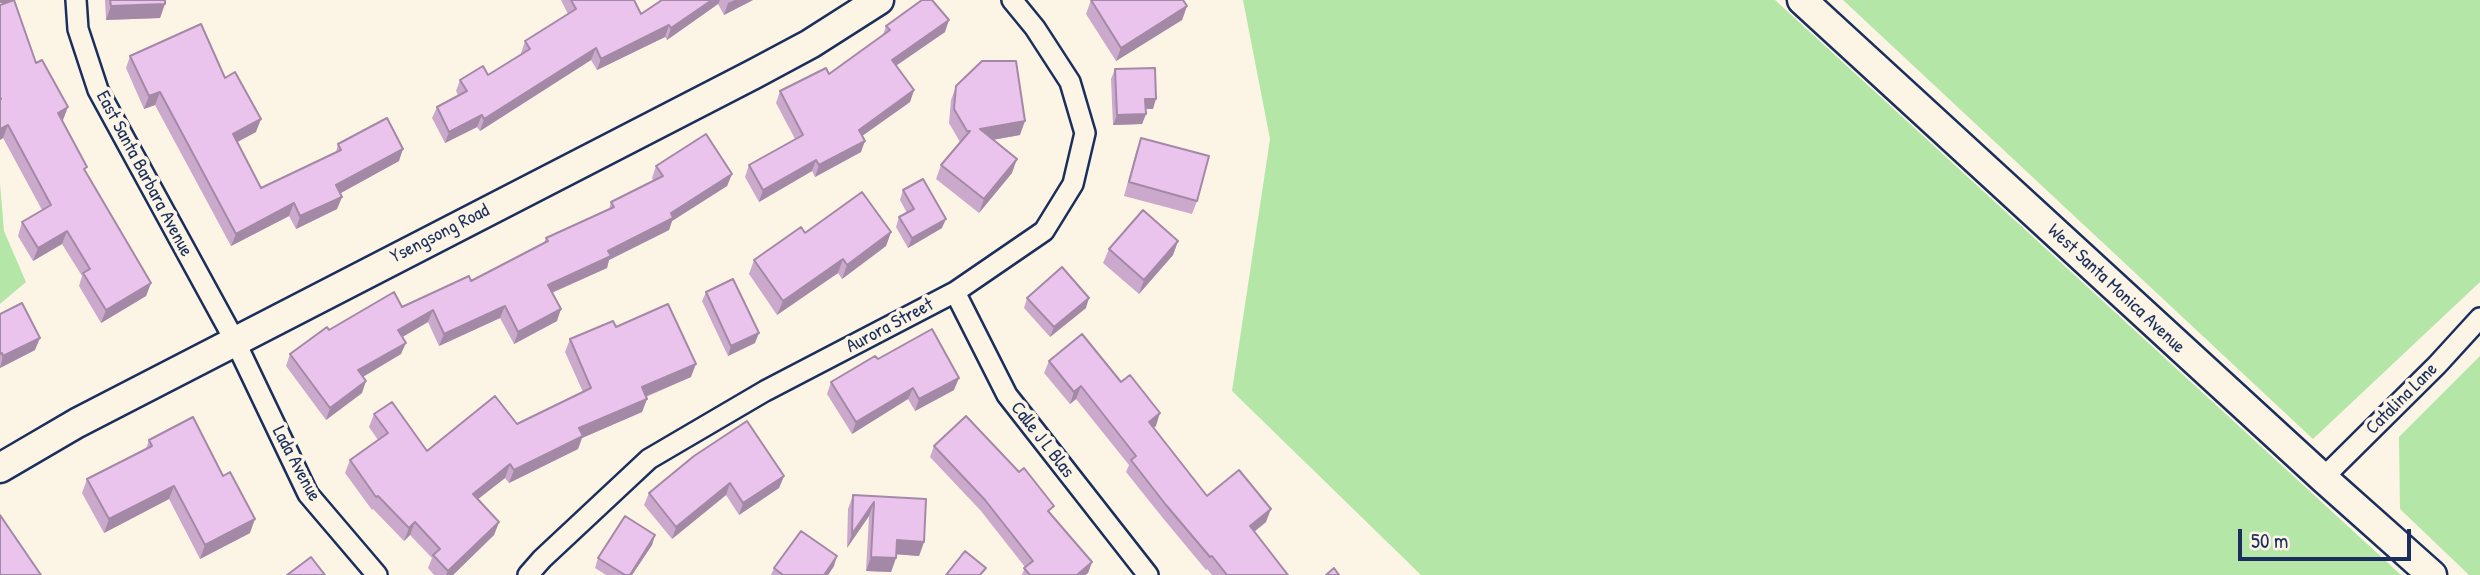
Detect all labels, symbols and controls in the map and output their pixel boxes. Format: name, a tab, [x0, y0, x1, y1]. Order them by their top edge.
street label: East Santa Barbara Avenue	[91, 87, 197, 261]
street label: Ysengsong Road	[387, 199, 493, 269]
street label: West Santa Monica Avenue	[2042, 219, 2190, 359]
street label: Aurora Street	[843, 294, 937, 358]
street label: Catalina Lane	[2361, 358, 2443, 440]
street label: Calle J L Blas	[1005, 397, 1079, 483]
street label: Lada Avenue	[267, 422, 325, 506]
scale bar	[2242, 516, 2415, 560]
text: 50 m	[2251, 526, 2288, 555]

